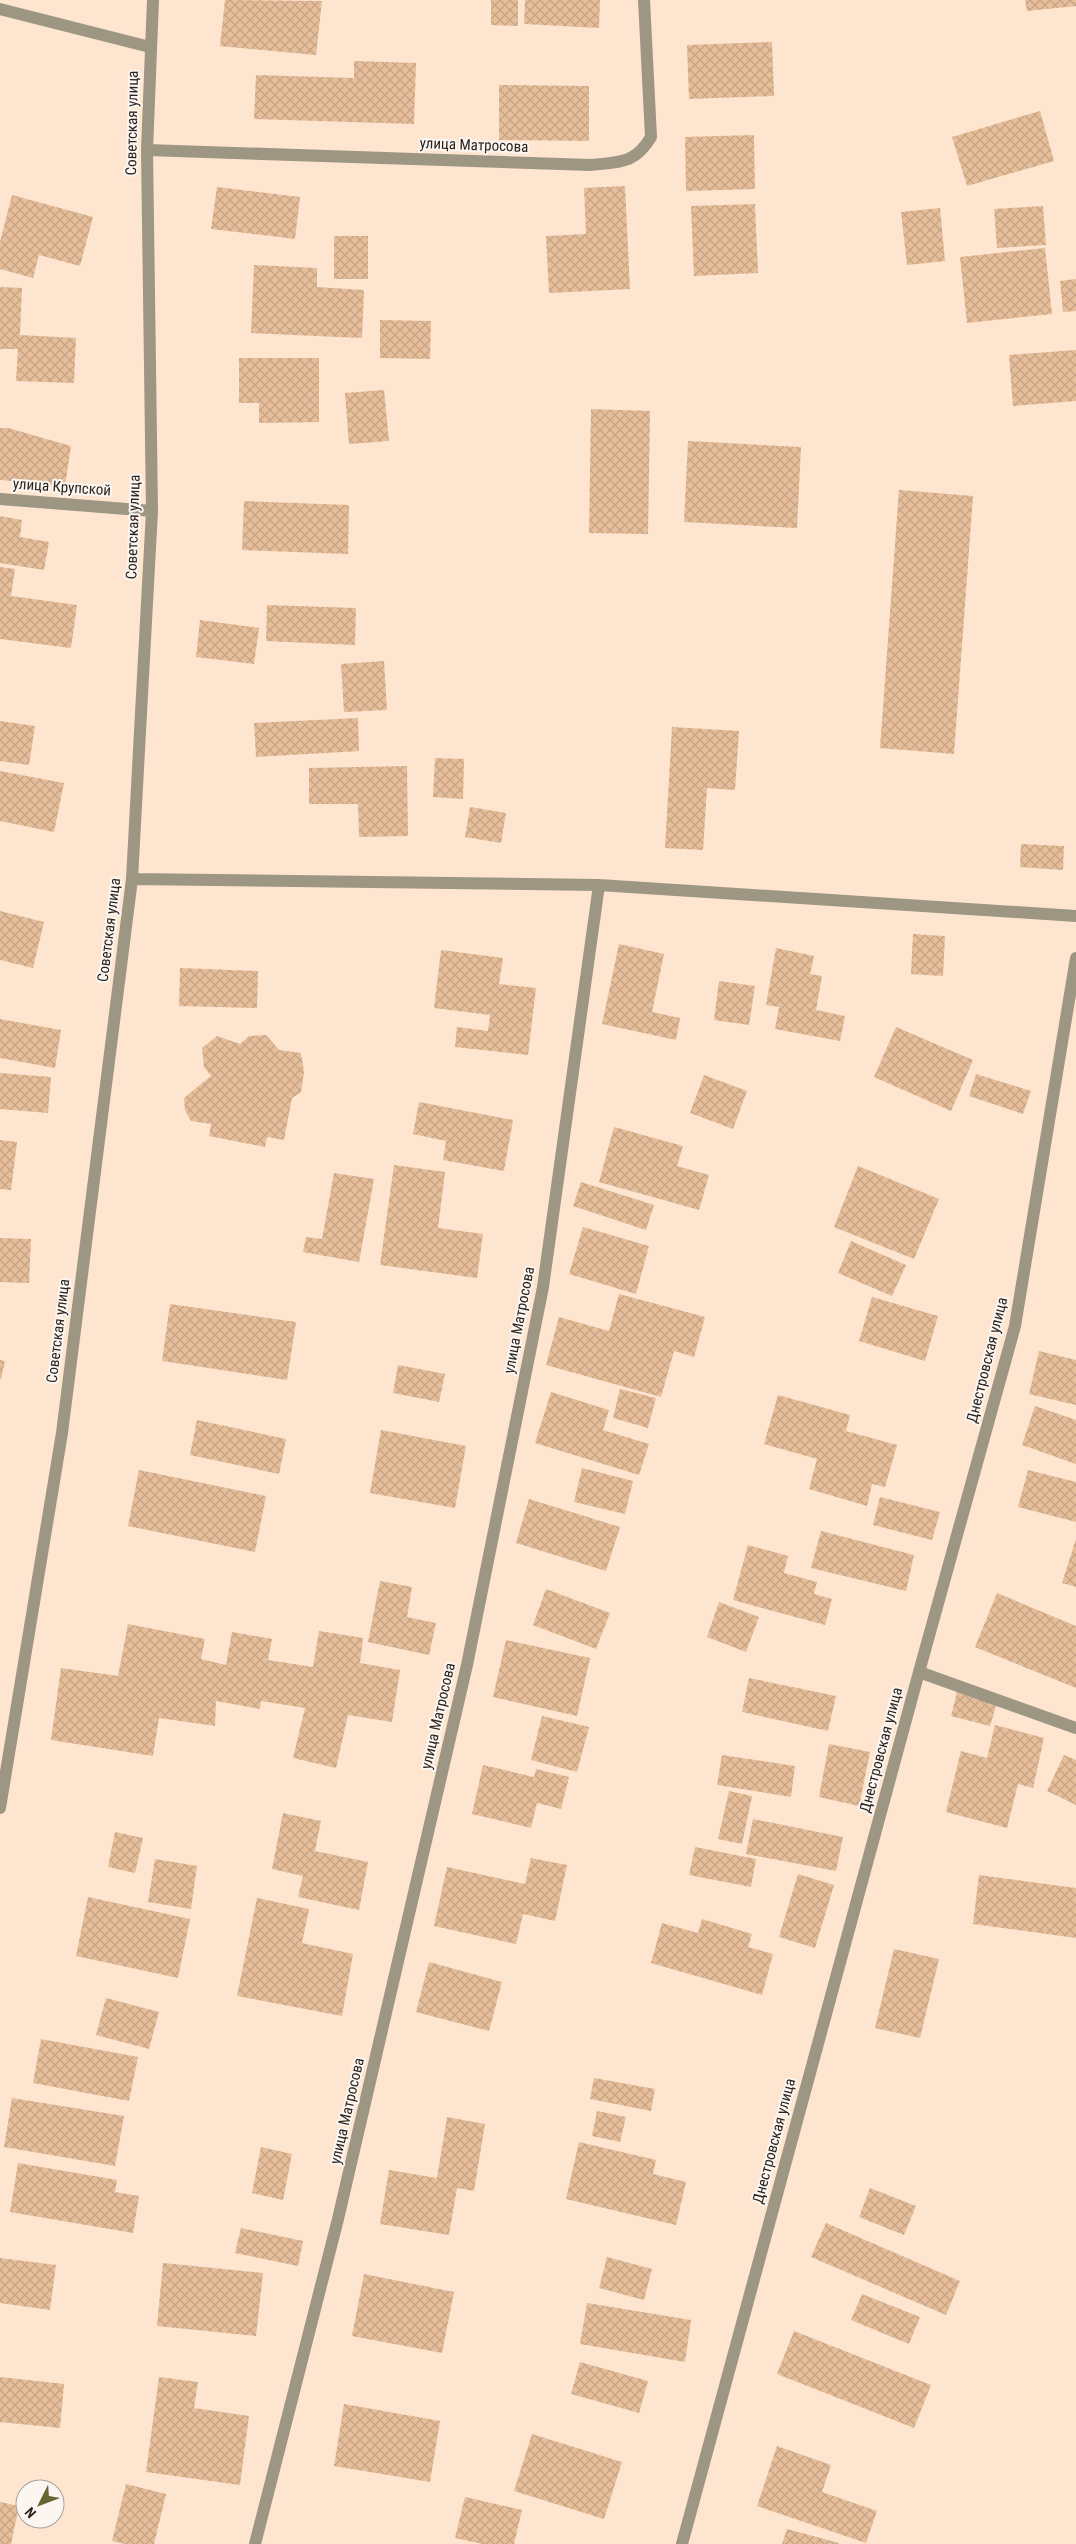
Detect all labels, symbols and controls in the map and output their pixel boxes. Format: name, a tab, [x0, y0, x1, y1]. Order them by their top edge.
street label: Советская улица	[122, 71, 142, 175]
street label: улица Матросова	[419, 134, 529, 156]
street label: Советская улица	[122, 474, 144, 580]
street label: улица Крупской	[12, 475, 112, 499]
street label: Советская улица	[94, 877, 124, 983]
street label: улица Матросова	[500, 1265, 538, 1375]
street label: Советская улица	[43, 1278, 73, 1384]
street label: Днестровская улица	[963, 1295, 1011, 1425]
street label: улица Матросова	[417, 1661, 459, 1771]
street label: Днестровская улица	[856, 1686, 906, 1814]
street label: улица Матросова	[326, 2056, 368, 2166]
street label: Днестровская улица	[749, 2077, 799, 2205]
north arrow	[15, 2479, 65, 2529]
text: N	[22, 2504, 39, 2521]

